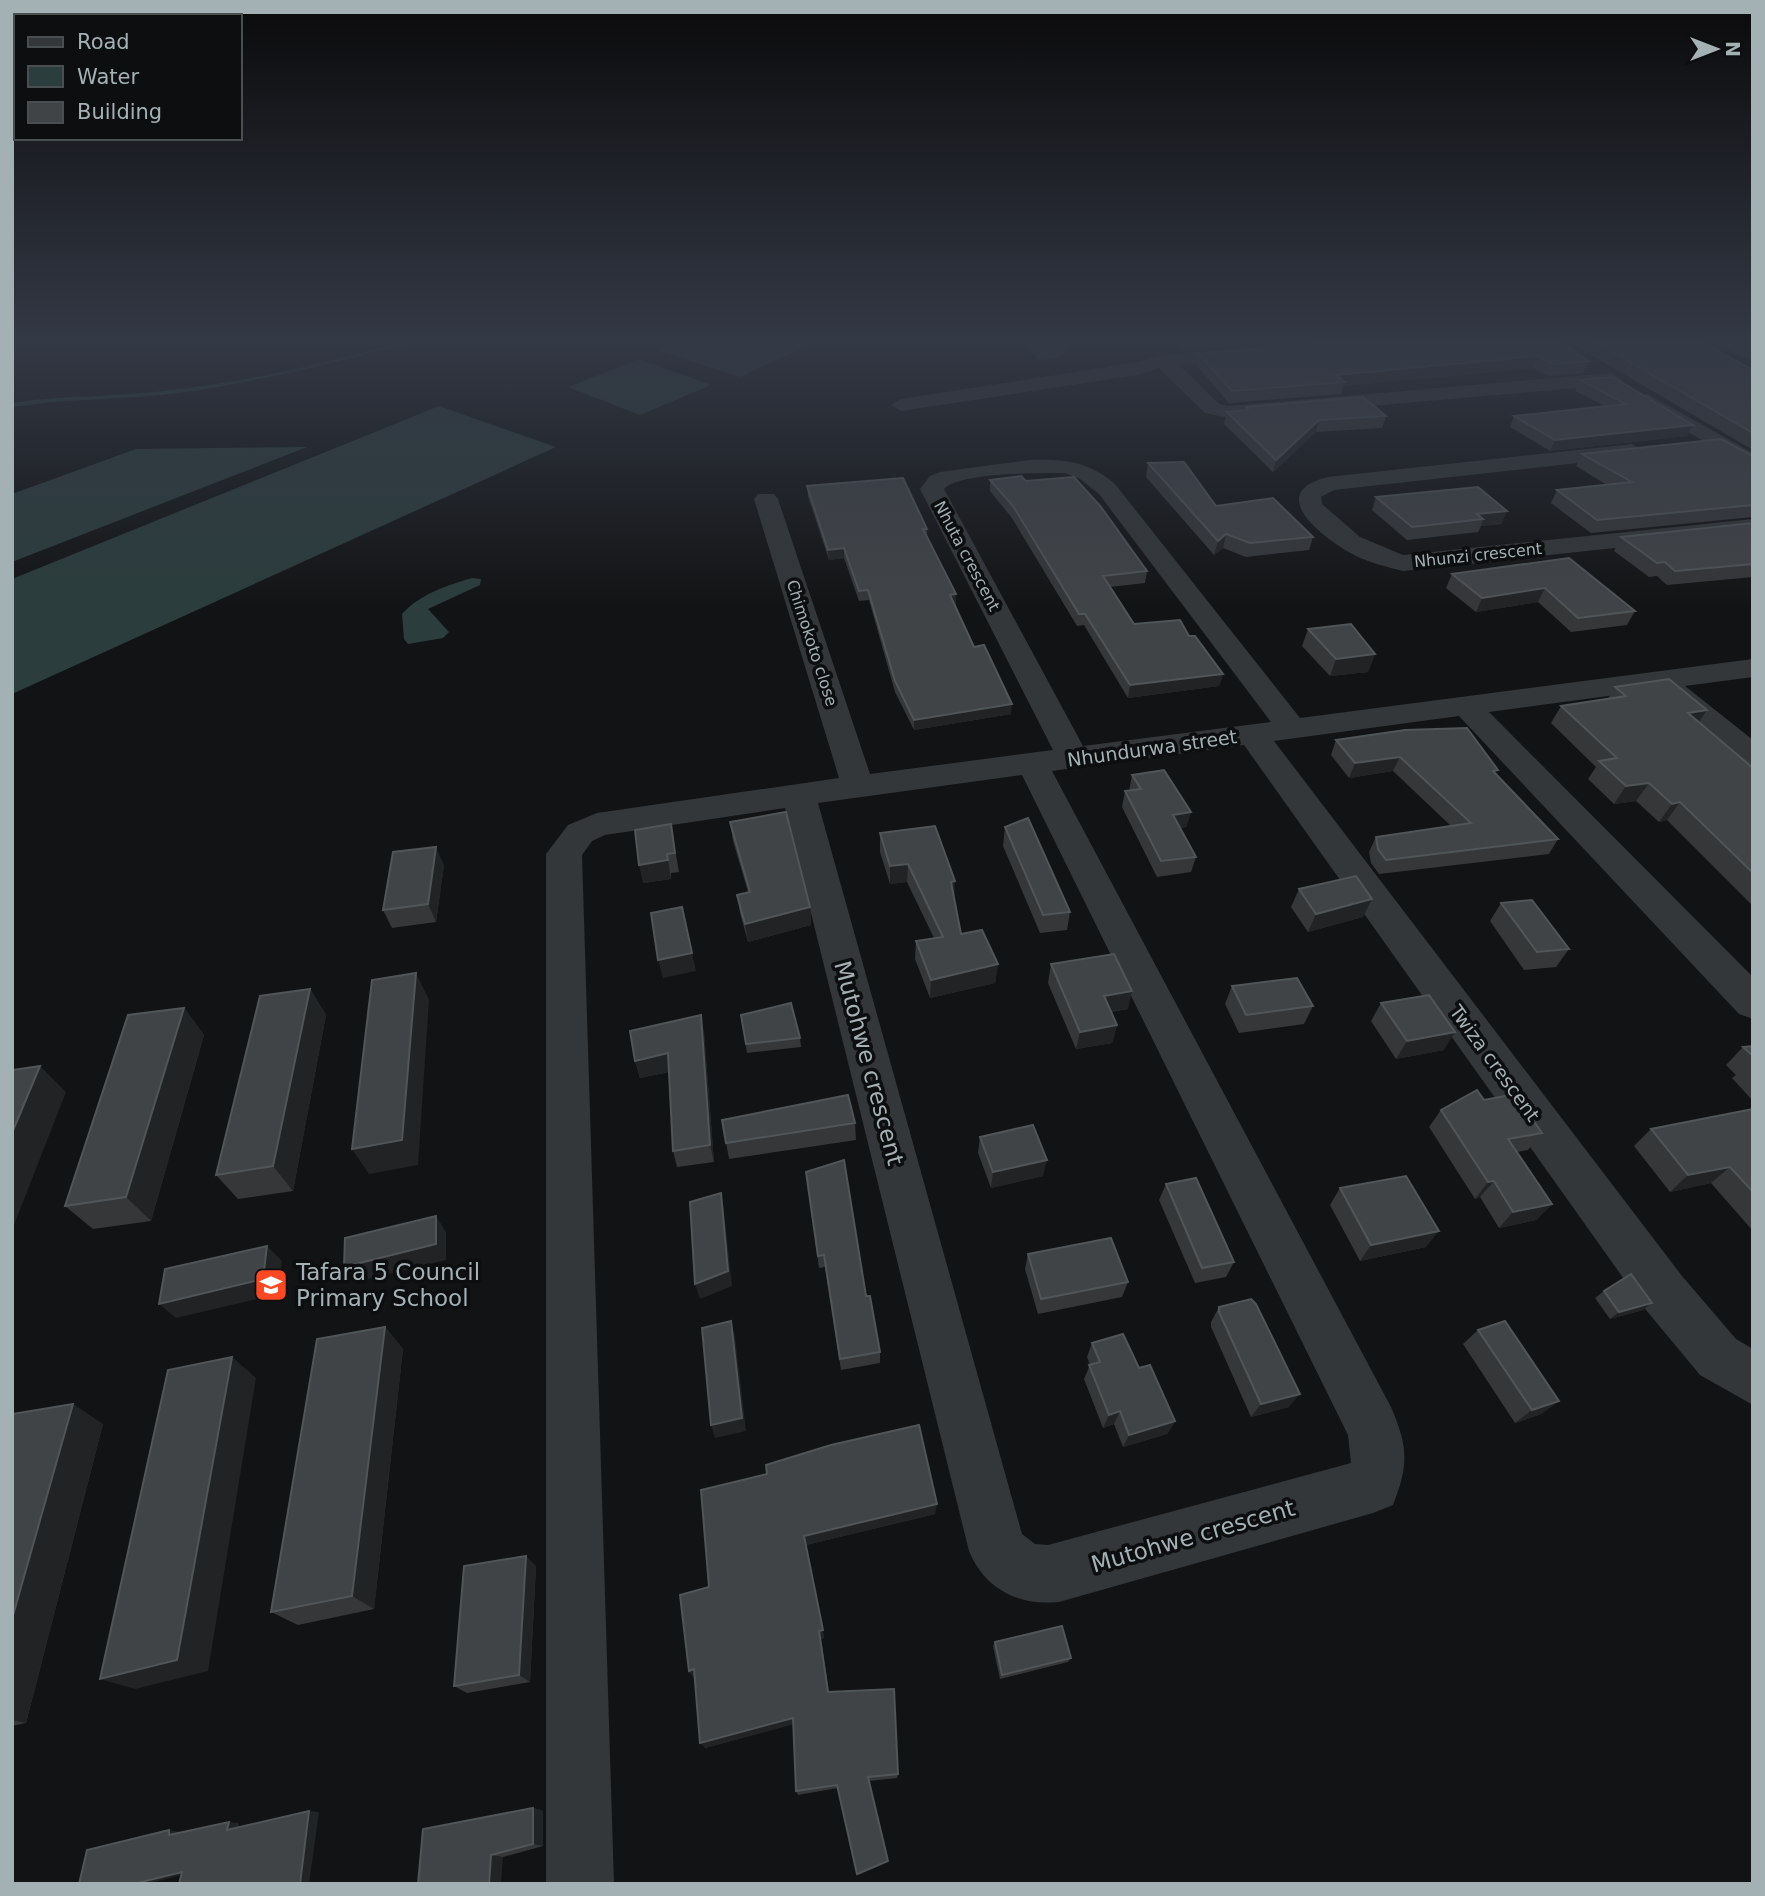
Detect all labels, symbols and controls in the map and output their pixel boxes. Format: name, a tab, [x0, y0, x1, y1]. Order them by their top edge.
legend	[14, 14, 242, 140]
north arrow	[1681, 14, 1751, 84]
text: Road	[77, 30, 130, 54]
text: N	[1722, 41, 1744, 57]
text: Water	[77, 65, 139, 89]
text: Building	[77, 100, 162, 124]
street label: Nhuta crescent	[930, 498, 1004, 614]
street label: Nhunzi crescent	[1413, 539, 1543, 571]
street label: Chimokoto close	[783, 577, 841, 709]
street label: Nhundurwa street	[1066, 725, 1238, 771]
street label: Mutohwe crescent	[829, 958, 909, 1168]
street label: Twiza crescent	[1445, 1000, 1544, 1125]
place label: Tafara 5 Council Primary School	[295, 1259, 480, 1311]
school or university icon: Tafara 5 Council Primary School	[252, 1266, 290, 1304]
street label: Mutohwe crescent	[1088, 1494, 1298, 1578]

